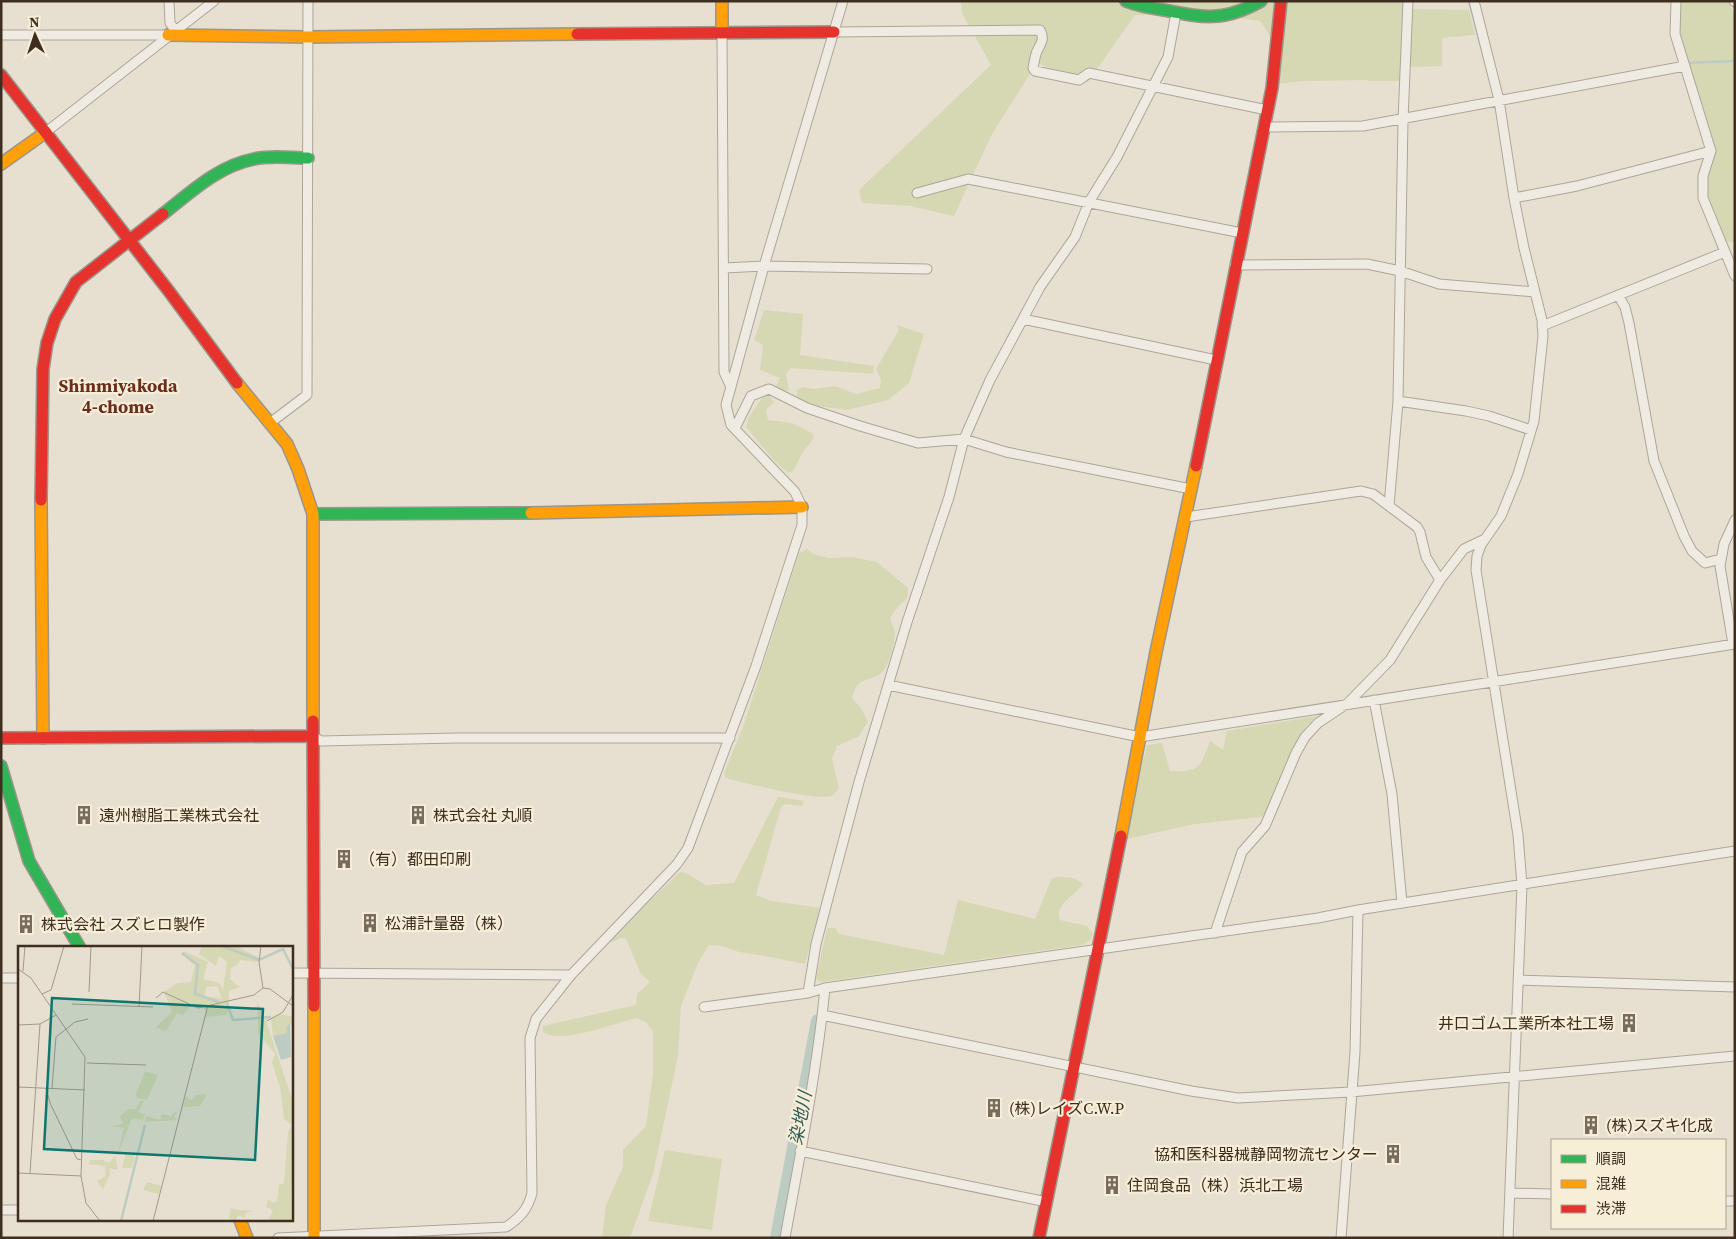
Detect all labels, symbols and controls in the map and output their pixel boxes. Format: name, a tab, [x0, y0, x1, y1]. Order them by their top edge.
north arrow	[10, 10, 60, 60]
text: N	[29, 12, 40, 32]
district label: Shinmiyakoda 4-chome	[59, 373, 178, 419]
building icon: 遠州樹脂工業株式会社	[73, 804, 95, 826]
place label: 遠州樹脂工業株式会社	[99, 804, 259, 826]
building icon: 株式会社 丸順	[407, 804, 429, 826]
place label: 株式会社 丸順	[433, 804, 533, 826]
building icon: （有）都田印刷	[333, 848, 355, 870]
place label: （有）都田印刷	[359, 848, 471, 870]
building icon: 松浦計量器（株）	[359, 912, 381, 934]
place label: 松浦計量器（株）	[385, 912, 513, 934]
building icon: 株式会社 スズヒロ製作	[15, 913, 37, 935]
place label: 株式会社 スズヒロ製作	[41, 913, 205, 935]
inset map	[18, 946, 292, 1222]
place label: 井口ゴム工業所本社工場	[1438, 1012, 1614, 1034]
building icon: 井口ゴム工業所本社工場	[1618, 1012, 1640, 1034]
water label: 染地川	[783, 1087, 818, 1147]
building icon: (株)レイズC.W.P	[983, 1097, 1005, 1119]
place label: (株)レイズC.W.P	[1009, 1097, 1125, 1119]
building icon: (株)スズキ化成	[1580, 1114, 1602, 1136]
place label: (株)スズキ化成	[1606, 1114, 1713, 1136]
legend	[1551, 1139, 1726, 1229]
place label: 協和医科器械静岡物流センター	[1154, 1143, 1378, 1165]
building icon: 協和医科器械静岡物流センター	[1382, 1143, 1404, 1165]
text: 順調	[1596, 1148, 1626, 1169]
text: 混雑	[1596, 1173, 1626, 1194]
building icon: 住岡食品（株）浜北工場	[1101, 1174, 1123, 1196]
place label: 住岡食品（株）浜北工場	[1127, 1174, 1303, 1196]
text: 渋滞	[1596, 1198, 1626, 1219]

